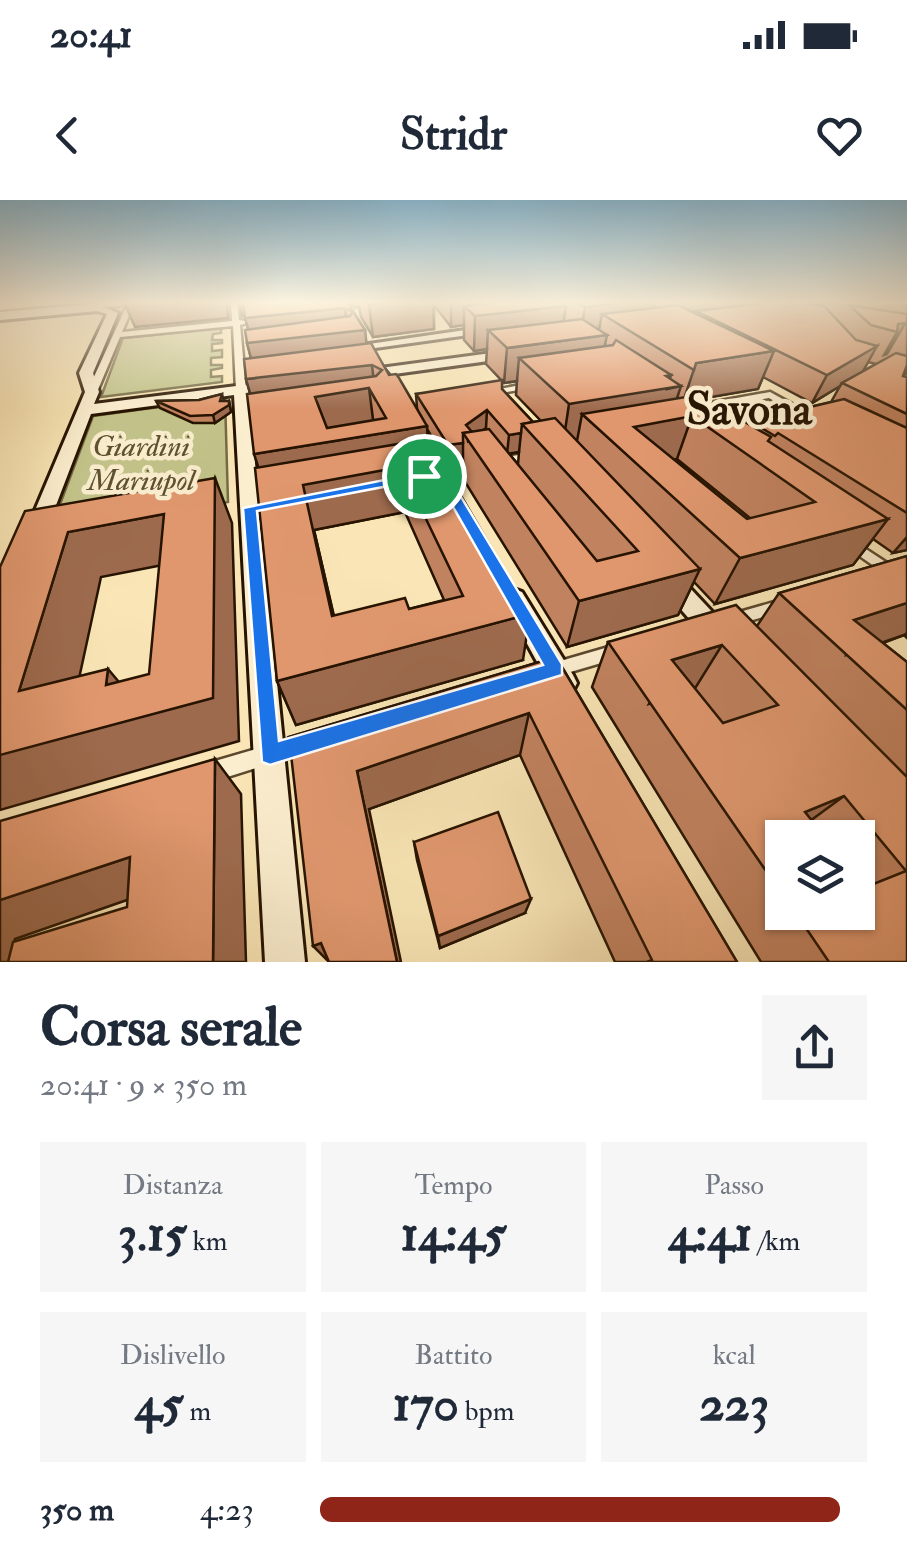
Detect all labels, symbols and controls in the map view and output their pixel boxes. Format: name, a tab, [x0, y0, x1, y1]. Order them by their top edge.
text: 20:41	[50, 11, 132, 59]
text: Stridr	[400, 107, 507, 163]
icon: back	[40, 108, 95, 163]
icon: heart	[812, 108, 867, 163]
district label: Savona	[686, 382, 813, 438]
park label: Giardini Mariupol	[85, 428, 197, 499]
pin	[382, 434, 467, 519]
icon: arrive	[397, 449, 452, 504]
map controls	[765, 820, 875, 930]
button: layers	[765, 820, 875, 930]
text: Corsa serale	[40, 993, 302, 1062]
button: share	[762, 995, 867, 1100]
text: 20:41 · 9 × 350 m	[40, 1065, 247, 1105]
text: Distanza	[123, 1168, 223, 1203]
text: Tempo	[414, 1168, 493, 1203]
text: Passo	[704, 1168, 764, 1203]
text: 3.15	[118, 1203, 187, 1266]
text: 14:45	[400, 1203, 507, 1266]
text: 4:41	[668, 1203, 752, 1266]
text: km	[187, 1224, 228, 1259]
text: /km	[752, 1224, 800, 1259]
text: Dislivello	[120, 1338, 226, 1373]
text: Battito	[415, 1338, 492, 1373]
text: kcal	[713, 1338, 756, 1373]
text: 45	[135, 1373, 183, 1436]
text: 170	[393, 1373, 459, 1436]
text: 223	[699, 1373, 769, 1436]
text: m	[183, 1394, 211, 1429]
text: bpm	[459, 1394, 514, 1429]
text: 350 m	[40, 1490, 114, 1530]
text: 4:23	[200, 1490, 254, 1530]

